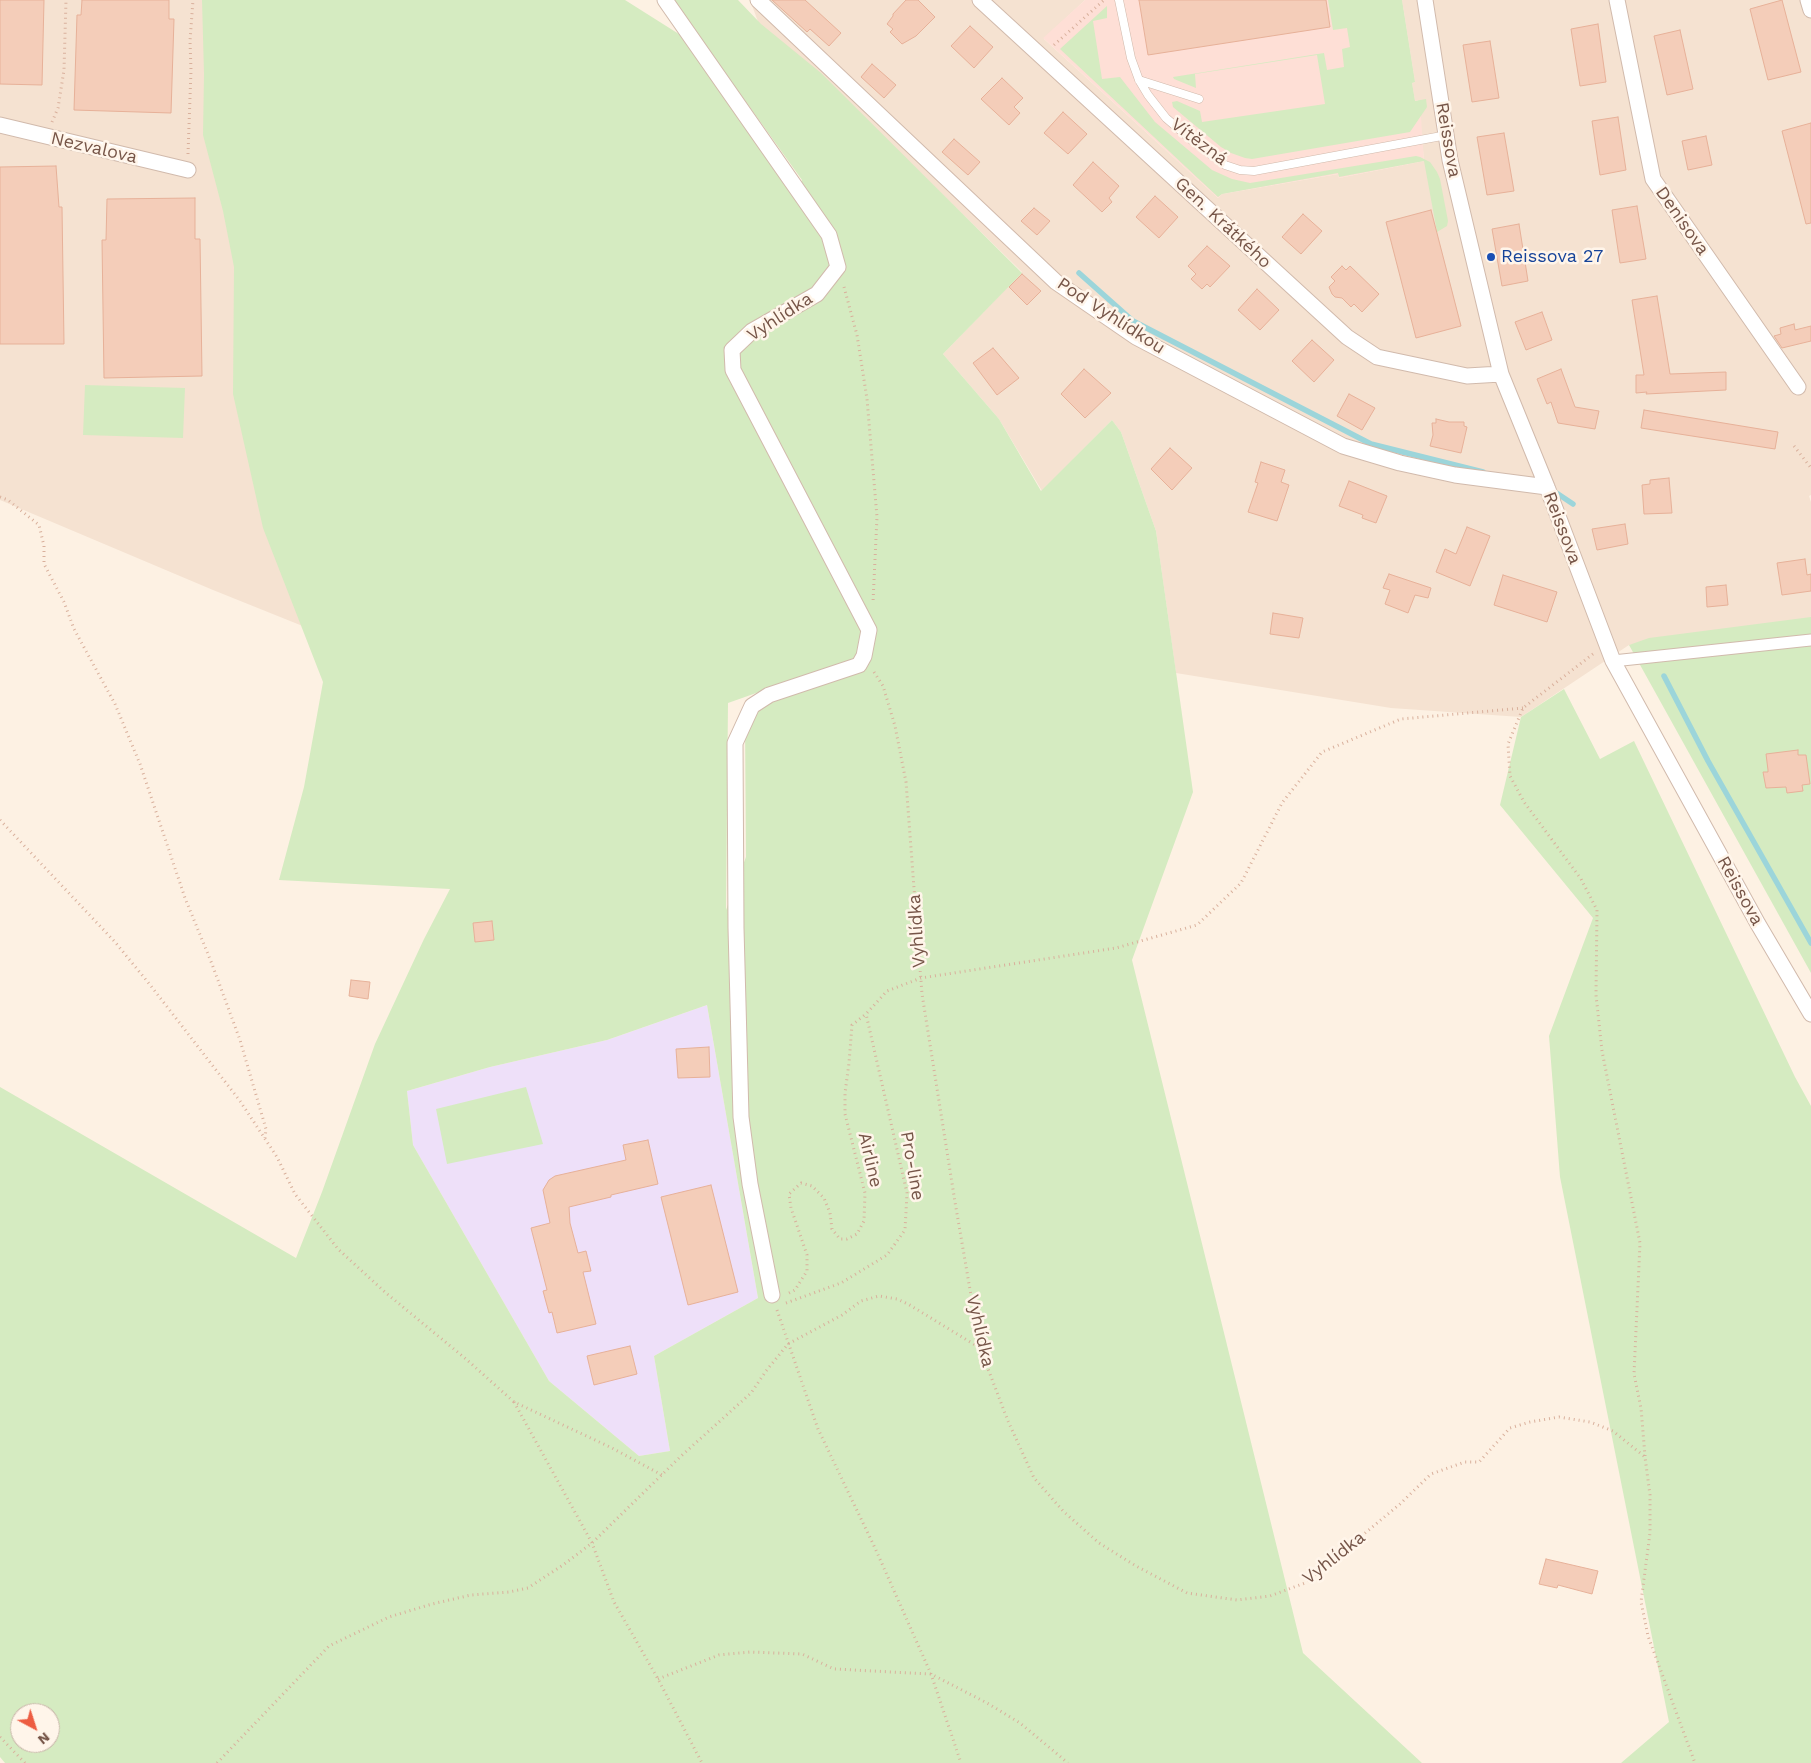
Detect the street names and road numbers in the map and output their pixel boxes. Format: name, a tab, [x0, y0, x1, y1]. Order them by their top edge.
street label: Reissova	[1431, 101, 1465, 179]
street label: Vítězná	[1166, 114, 1232, 170]
street label: Nezvalova	[49, 128, 139, 168]
street label: Gen. Krátkého	[1170, 173, 1276, 273]
street label: Denisova	[1651, 182, 1713, 260]
street label: Pod Vyhlídkou	[1053, 273, 1169, 359]
street label: Vyhlídka	[743, 288, 817, 346]
street label: Reissova	[1538, 489, 1586, 567]
street label: Reissova	[1712, 853, 1768, 929]
street label: Vyhlídka	[904, 893, 930, 969]
street label: Airline	[853, 1130, 887, 1190]
street label: Pro-line	[895, 1130, 929, 1202]
street label: Vyhlídka	[961, 1293, 999, 1369]
street label: Vyhlídka	[1298, 1527, 1370, 1589]

